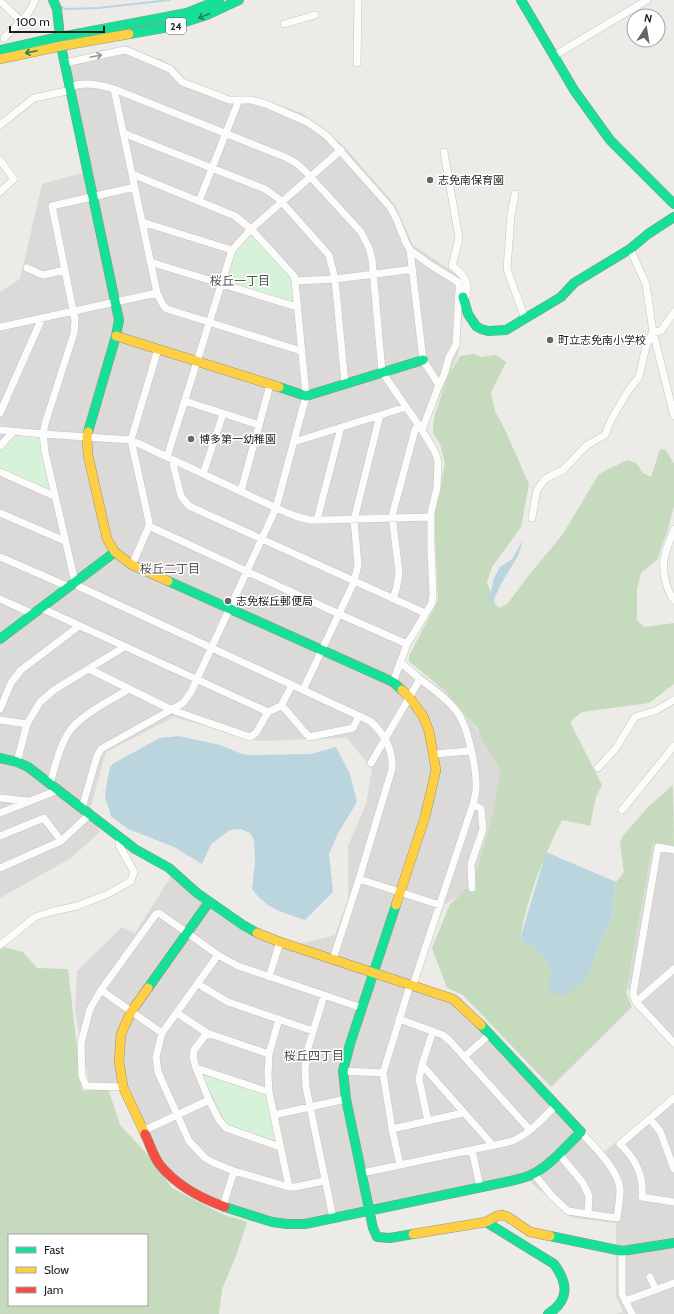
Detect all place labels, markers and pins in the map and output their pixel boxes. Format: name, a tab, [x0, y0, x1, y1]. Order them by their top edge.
place label: 志免南保育園	[438, 173, 504, 187]
marker: 志免南保育園	[425, 175, 435, 185]
place label: 町立志免南小学校	[558, 333, 646, 347]
marker: 町立志免南小学校	[545, 335, 555, 345]
place label: 博多第一幼稚園	[199, 432, 276, 446]
marker: 博多第一幼稚園	[186, 434, 196, 444]
place label: 志免桜丘郵便局	[236, 594, 313, 608]
marker: 志免桜丘郵便局	[223, 596, 233, 606]

